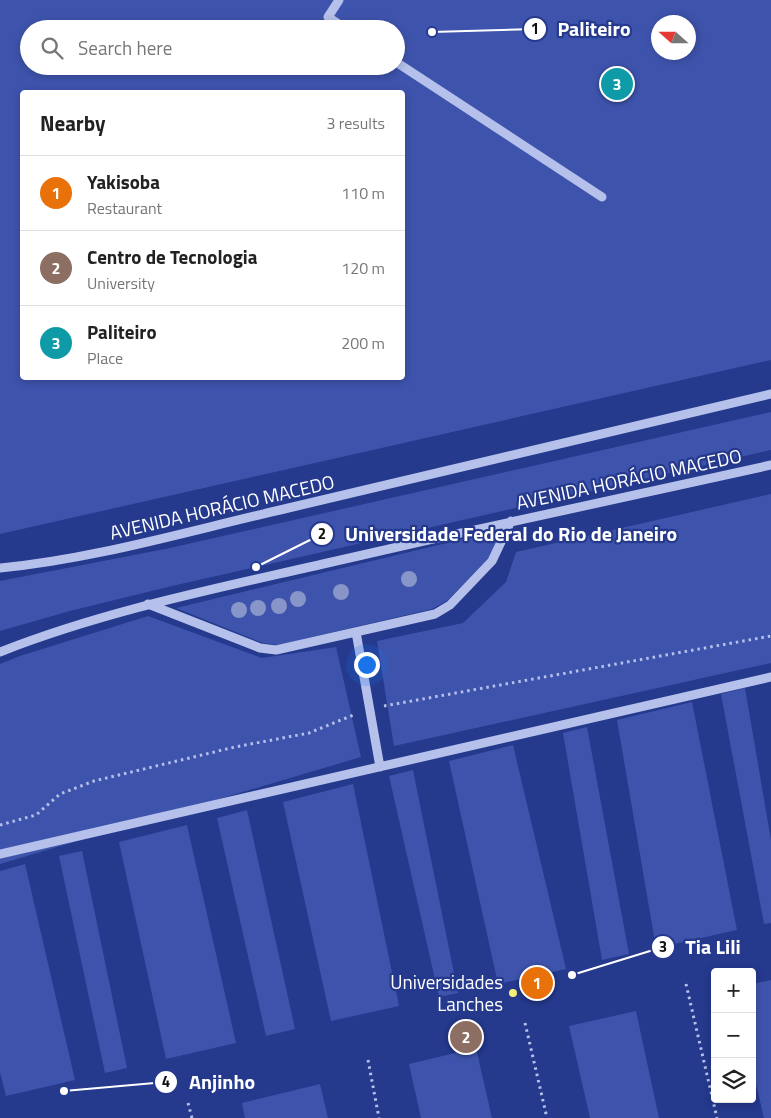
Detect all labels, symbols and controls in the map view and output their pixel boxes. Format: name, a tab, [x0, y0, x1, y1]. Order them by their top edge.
callout: Paliteiro	[522, 11, 641, 46]
text: Paliteiro	[557, 13, 631, 44]
north arrow	[651, 15, 696, 60]
text: 1	[531, 17, 539, 40]
search box	[20, 20, 405, 75]
text: Search here	[78, 33, 172, 62]
icon: search	[38, 34, 66, 62]
pin: 3	[601, 65, 633, 103]
text: Nearby	[40, 107, 105, 139]
text: 3 results	[326, 111, 385, 135]
text: Yakisoba	[87, 167, 160, 196]
text: 1	[52, 181, 60, 205]
text: 110 m	[341, 181, 385, 205]
text: Restaurant	[87, 196, 162, 220]
text: Centro de Tecnologia	[87, 242, 257, 271]
text: 2	[52, 256, 60, 280]
text: 120 m	[341, 256, 385, 280]
text: University	[87, 271, 155, 295]
text: Paliteiro	[87, 317, 157, 346]
text: 3	[52, 331, 60, 355]
text: 200 m	[341, 331, 385, 355]
text: Place	[87, 346, 123, 370]
street label: AVENIDA HORÁCIO MACEDO	[513, 440, 744, 517]
street label: AVENIDA HORÁCIO MACEDO	[107, 467, 337, 546]
callout: Universidade Federal do Rio de Janeiro	[310, 517, 687, 552]
text: Universidade Federal do Rio de Janeiro	[345, 518, 677, 549]
text: 2	[318, 522, 326, 545]
your location	[354, 652, 380, 678]
callout: Tia Lili	[650, 929, 751, 964]
text: Tia Lili	[685, 931, 741, 962]
text: 3	[659, 935, 667, 958]
pin: 1	[521, 964, 553, 1002]
place label: Universidades Lanches	[390, 967, 503, 1018]
map controls	[711, 968, 756, 1103]
button: +	[711, 968, 756, 1013]
marker: Universidades Lanches	[507, 987, 519, 999]
button: −	[711, 1013, 756, 1058]
pin: 2	[450, 1018, 482, 1056]
button: layers	[711, 1058, 756, 1103]
callout: Anjinho	[153, 1065, 265, 1100]
text: Anjinho	[189, 1066, 255, 1097]
text: 4	[162, 1070, 170, 1093]

